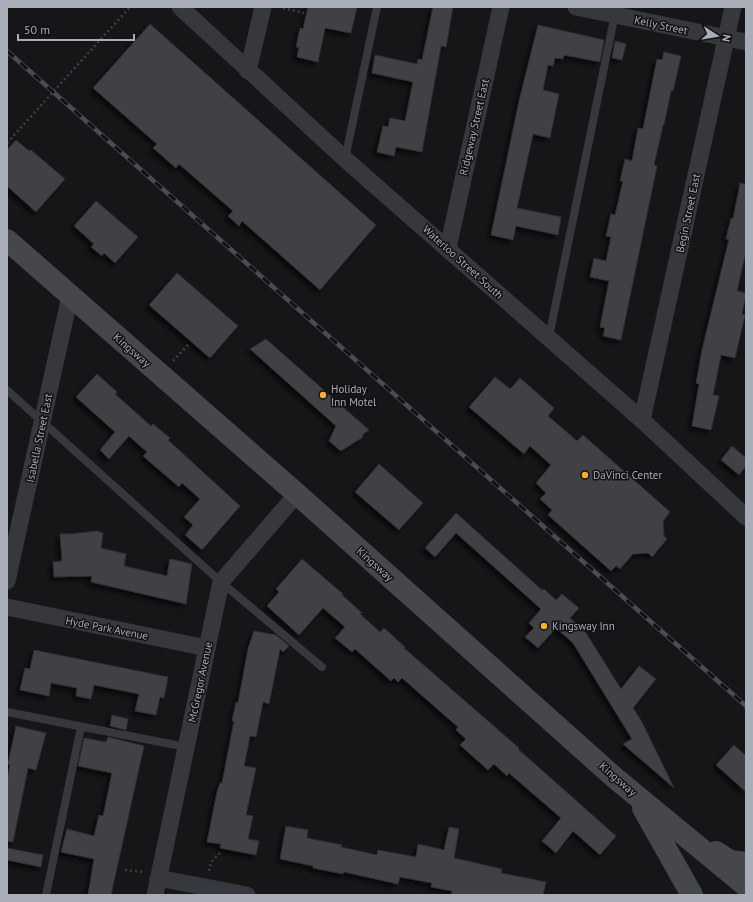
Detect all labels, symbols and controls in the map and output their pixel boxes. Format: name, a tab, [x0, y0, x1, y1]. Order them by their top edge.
street label: Kelly Street	[633, 13, 689, 38]
scale bar	[18, 16, 134, 42]
north arrow	[697, 16, 737, 56]
text: 50 m	[24, 22, 50, 37]
text: N	[719, 33, 734, 43]
street label: Ridgeway Street East	[456, 77, 492, 177]
street label: Begin Street East	[673, 172, 703, 254]
street label: Waterloo Street South	[420, 222, 506, 302]
street label: Kingsway	[110, 330, 154, 371]
place label: Holiday Inn Motel	[331, 382, 377, 409]
marker: Holiday Inn Motel	[318, 390, 328, 400]
street label: Isabella Street East	[23, 392, 55, 484]
place label: DaVinci Center	[593, 468, 662, 482]
marker: DaVinci Center	[580, 470, 590, 480]
street label: Kingsway	[354, 544, 397, 585]
street label: Hyde Park Avenue	[65, 613, 150, 643]
place label: Kingsway Inn	[552, 619, 615, 633]
marker: Kingsway Inn	[539, 621, 549, 631]
street label: McGregor Avenue	[185, 640, 215, 724]
street label: Kingsway	[596, 759, 640, 800]

